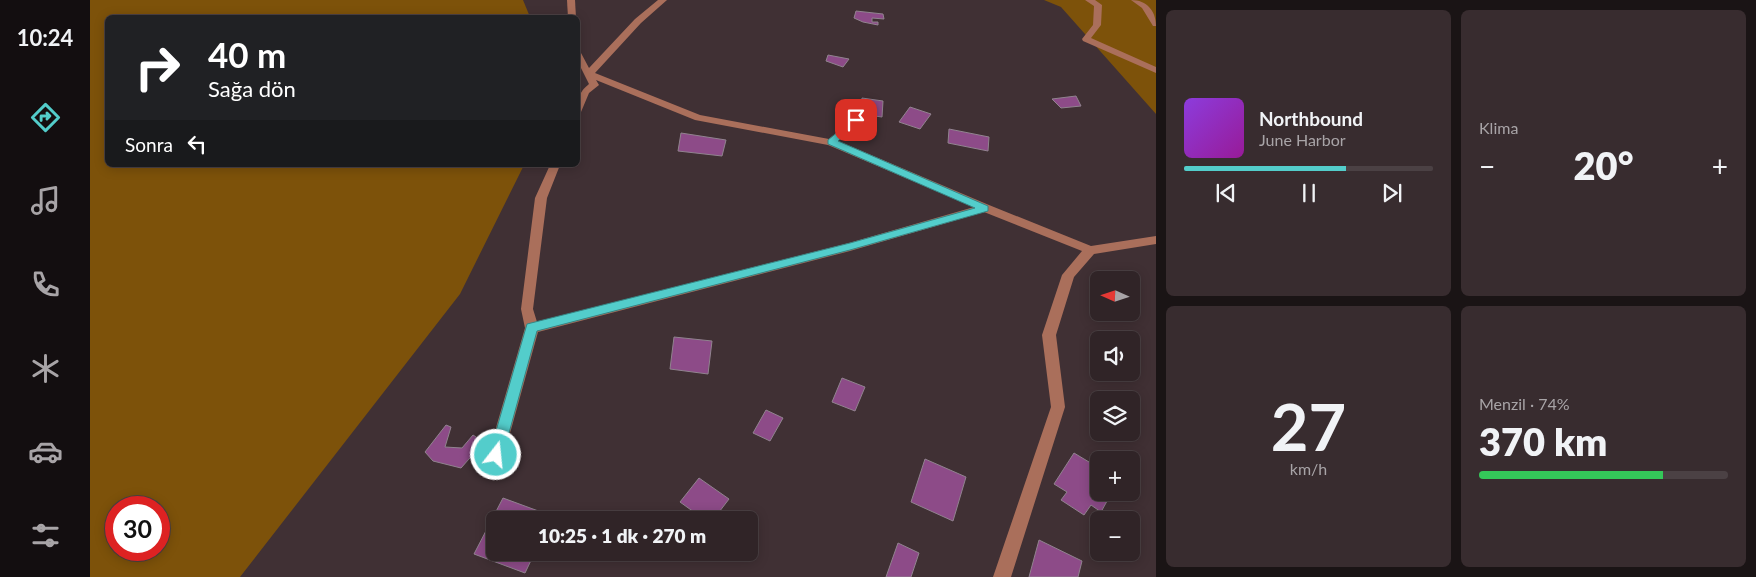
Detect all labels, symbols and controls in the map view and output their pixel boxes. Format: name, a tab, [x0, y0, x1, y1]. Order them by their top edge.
text: 10:24	[17, 24, 73, 51]
text: 40 m	[208, 33, 286, 75]
icon: right	[125, 35, 190, 100]
text: Sağa dön	[208, 75, 296, 102]
pin	[835, 99, 877, 141]
icon: directions	[28, 100, 63, 135]
icon: arrive	[842, 106, 870, 134]
text: Northbound	[1259, 107, 1363, 130]
text: Klima	[1479, 118, 1518, 137]
icon: left	[183, 130, 211, 158]
text: June Harbor	[1259, 130, 1346, 149]
text: Sonra	[125, 133, 173, 156]
text: 20°	[1574, 142, 1633, 188]
text: −	[1479, 149, 1495, 183]
text: +	[1712, 149, 1728, 183]
icon: previous	[1212, 179, 1240, 207]
icon: pause	[1295, 179, 1323, 207]
icon: next	[1378, 179, 1406, 207]
icon: music	[28, 183, 63, 218]
icon: phone	[28, 267, 63, 302]
north arrow	[1090, 271, 1140, 321]
map controls	[1090, 271, 1140, 561]
button: sound	[1090, 331, 1140, 381]
icon: climate	[28, 351, 63, 386]
text: 27	[1271, 387, 1346, 465]
button: layers	[1090, 391, 1140, 441]
text: Menzil · 74%	[1479, 394, 1570, 413]
text: 370 km	[1479, 418, 1607, 464]
position arrow	[469, 428, 521, 480]
icon: car	[28, 434, 63, 469]
button: +	[1090, 451, 1140, 501]
text: km/h	[1290, 459, 1327, 478]
speed limit sign: 30	[105, 496, 170, 561]
button: −	[1090, 511, 1140, 561]
icon: filters	[28, 518, 63, 553]
text: 10:25 · 1 dk · 270 m	[538, 524, 706, 547]

